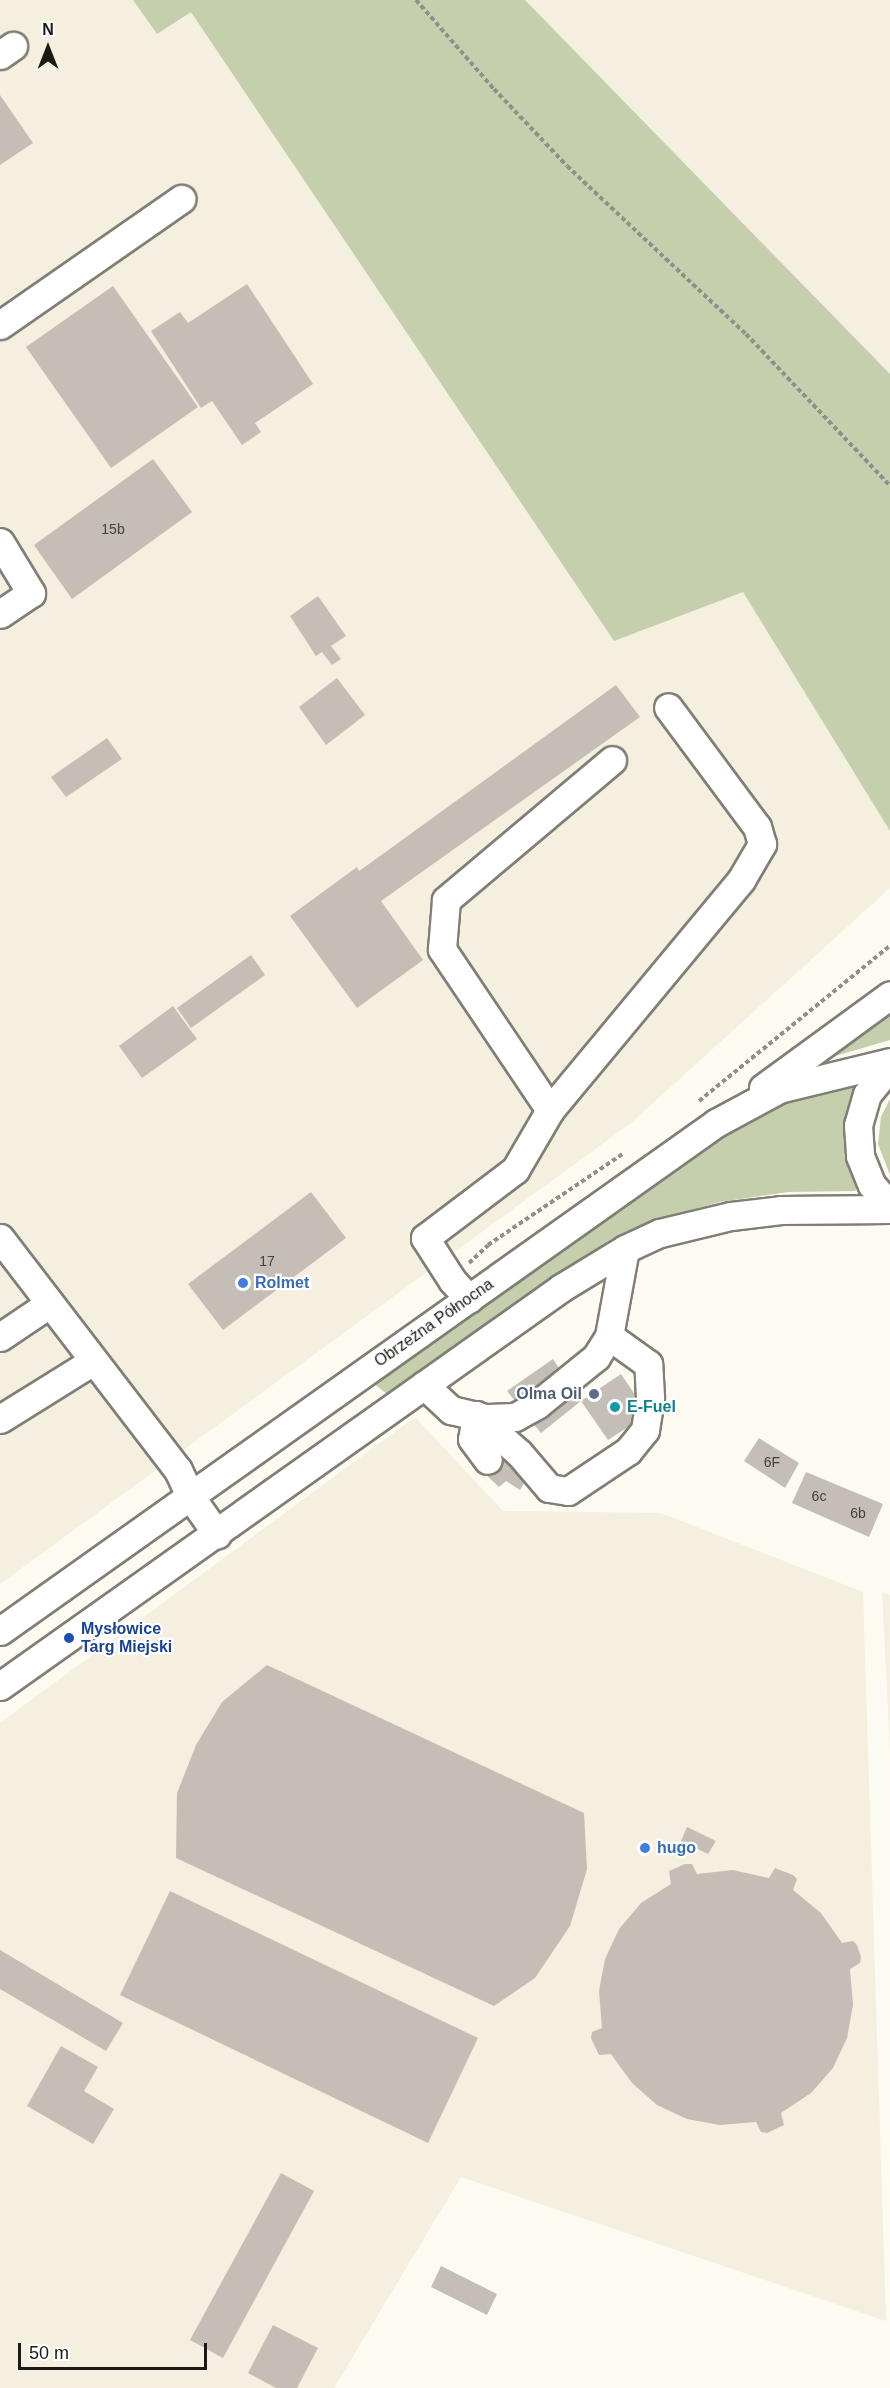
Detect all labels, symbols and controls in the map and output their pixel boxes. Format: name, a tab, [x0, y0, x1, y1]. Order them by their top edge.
north arrow	[18, 18, 78, 78]
text: N	[42, 21, 54, 38]
house number: 15b	[101, 521, 125, 537]
house number: 17	[259, 1253, 275, 1269]
place label: Rolmet	[255, 1273, 309, 1293]
street label: Obrzeżna Północna	[371, 1275, 497, 1371]
marker: Rolmet	[236, 1276, 250, 1290]
place label: Olma Oil	[516, 1384, 582, 1404]
marker: Olma Oil	[587, 1387, 601, 1401]
place label: E-Fuel	[627, 1397, 676, 1417]
marker: E-Fuel	[608, 1400, 622, 1414]
house number: 6F	[764, 1454, 780, 1470]
house number: 6c	[812, 1488, 826, 1504]
house number: 6b	[850, 1505, 866, 1521]
place label: Mysłowice Targ Miejski	[81, 1619, 172, 1657]
marker: Mysłowice Targ Miejski	[62, 1631, 76, 1645]
place label: hugo	[657, 1838, 696, 1858]
marker: hugo	[638, 1841, 652, 1855]
scale bar	[21, 2331, 210, 2369]
text: 50 m	[29, 2343, 69, 2363]

